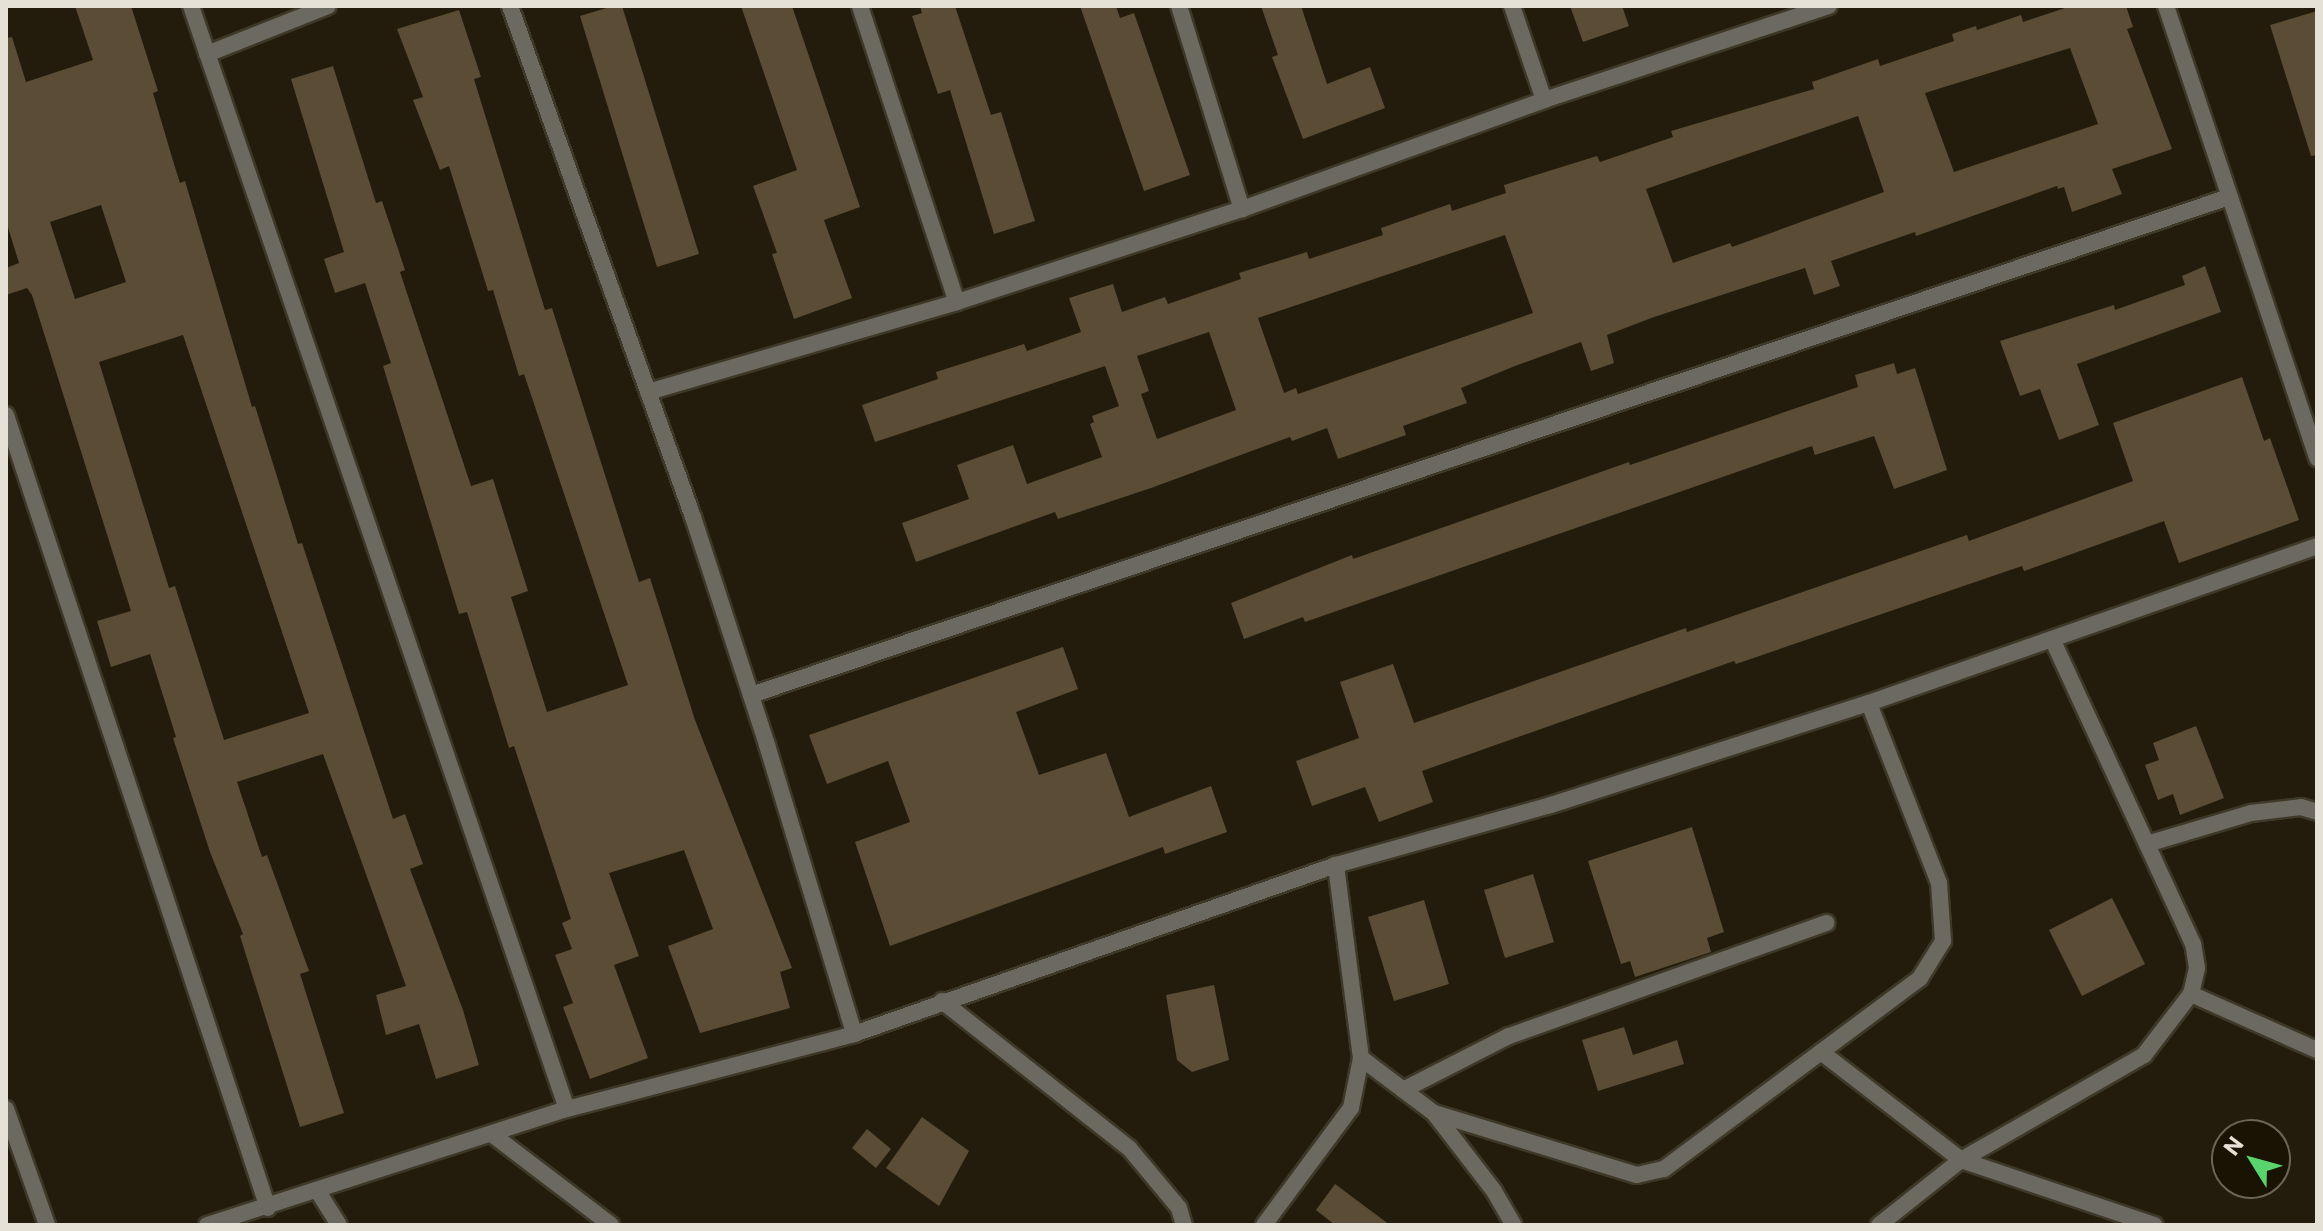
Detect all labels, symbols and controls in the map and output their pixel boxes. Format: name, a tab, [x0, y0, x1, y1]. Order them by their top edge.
north arrow	[2211, 1119, 2291, 1199]
text: N	[2217, 1131, 2249, 1160]

